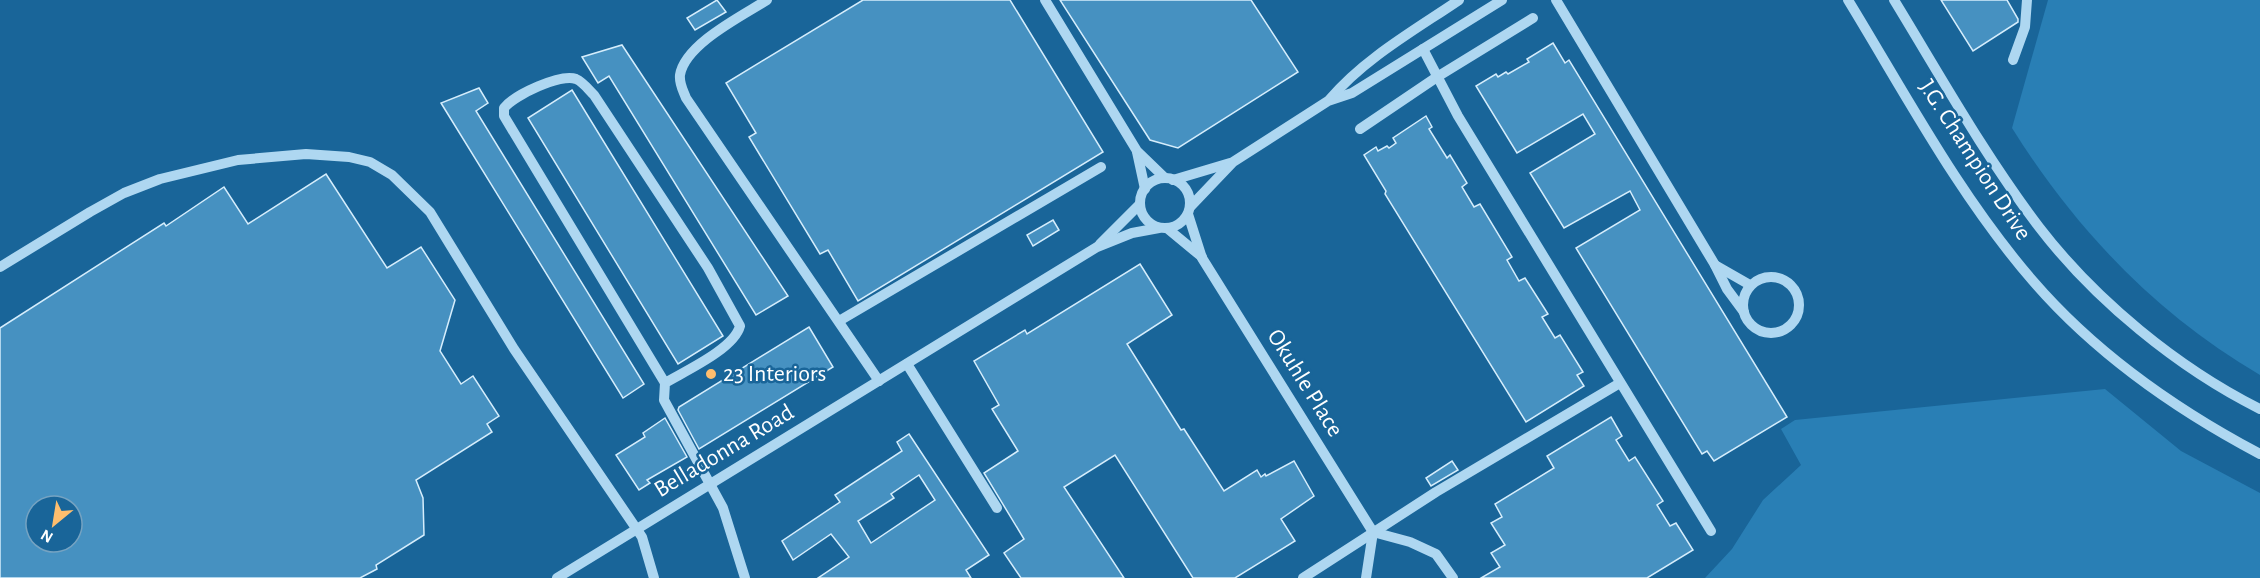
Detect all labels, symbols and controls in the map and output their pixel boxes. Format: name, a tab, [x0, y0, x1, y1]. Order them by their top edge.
street label: J.G. Champion Drive	[1914, 76, 2036, 244]
street label: Okuhle Place	[1263, 325, 1347, 441]
place label: 23 Interiors	[723, 362, 826, 386]
marker: 23 Interiors	[704, 367, 718, 381]
street label: Belladonna Road	[650, 400, 798, 502]
north arrow	[24, 494, 84, 554]
text: N	[38, 526, 56, 546]

